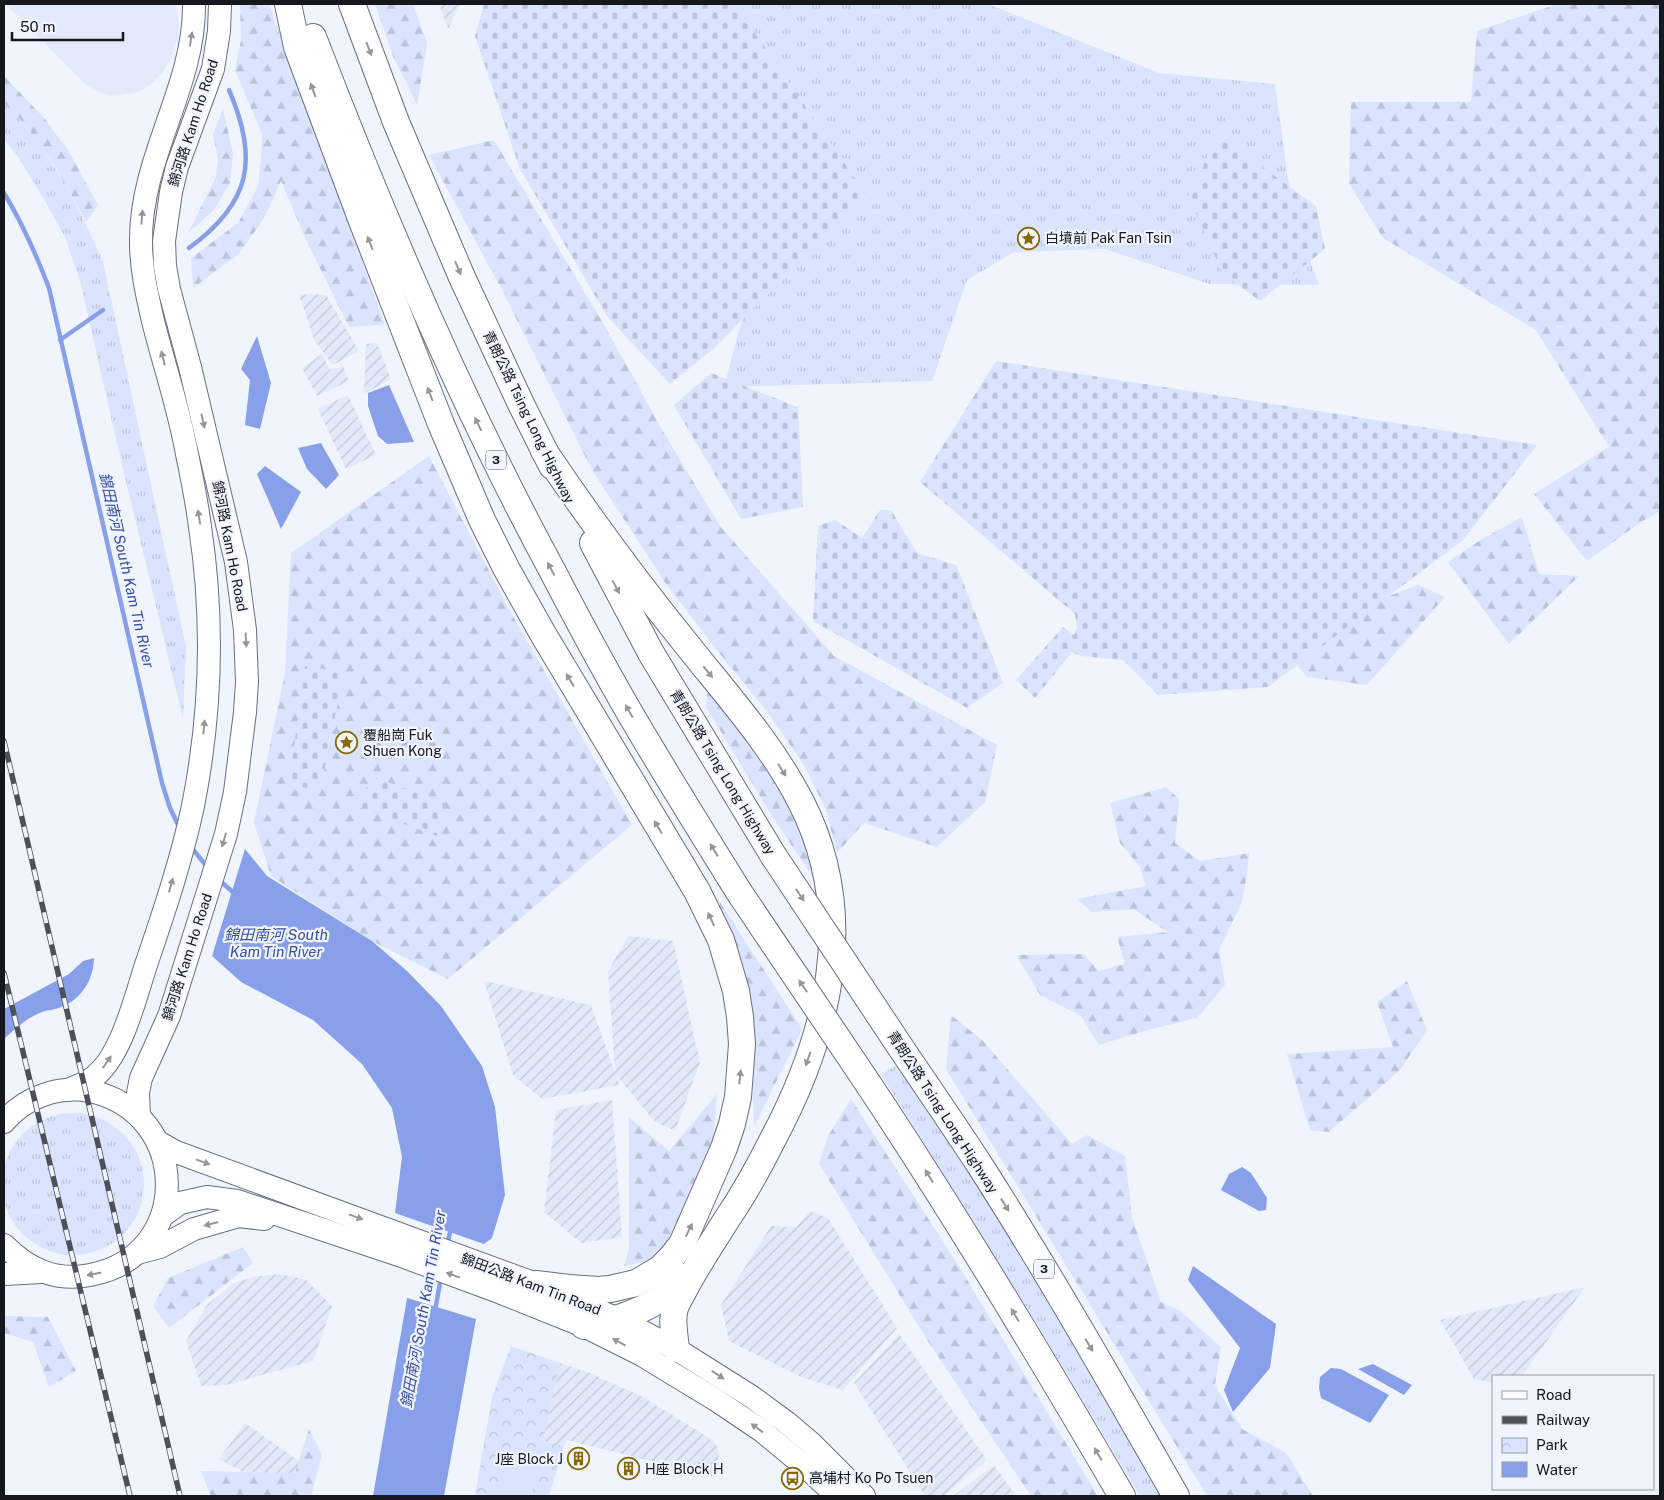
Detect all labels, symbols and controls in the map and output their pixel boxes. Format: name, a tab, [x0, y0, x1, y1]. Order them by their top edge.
scale bar	[12, 10, 124, 42]
text: 50 m	[20, 18, 55, 35]
one-way arrow	[188, 31, 196, 47]
one-way arrow	[366, 42, 373, 57]
street label: 錦河路 Kam Ho Road	[165, 57, 221, 189]
one-way arrow	[309, 83, 316, 98]
one-way arrow	[138, 209, 146, 225]
place icon: 白墳前 Pak Fan Tsin	[1017, 226, 1041, 250]
place label: 白墳前 Pak Fan Tsin	[1045, 230, 1172, 246]
one-way arrow	[366, 235, 374, 250]
one-way arrow	[455, 261, 463, 275]
street label: 青朗公路 Tsing Long Highway	[480, 328, 578, 506]
one-way arrow	[158, 351, 166, 366]
one-way arrow	[425, 387, 433, 401]
one-way arrow	[199, 413, 207, 428]
one-way arrow	[473, 417, 481, 431]
road number: 3	[486, 450, 506, 470]
water label: 錦田南河 South Kam Tin River	[96, 471, 158, 670]
street label: 錦河路 Kam Ho Road	[209, 479, 251, 613]
one-way arrow	[194, 508, 202, 524]
one-way arrow	[547, 562, 555, 576]
one-way arrow	[612, 580, 620, 594]
one-way arrow	[242, 633, 250, 649]
one-way arrow	[703, 665, 713, 679]
one-way arrow	[566, 674, 575, 687]
street label: 青朗公路 Tsing Long Highway	[667, 686, 779, 858]
one-way arrow	[625, 705, 634, 718]
one-way arrow	[200, 718, 208, 734]
place label: 覆船崗 Fuk Shuen Kong	[363, 727, 442, 759]
place icon: 覆船崗 Fuk Shuen Kong	[335, 731, 359, 755]
one-way arrow	[777, 763, 787, 776]
one-way arrow	[654, 821, 663, 834]
one-way arrow	[220, 832, 228, 847]
one-way arrow	[709, 844, 718, 857]
one-way arrow	[168, 878, 176, 893]
one-way arrow	[795, 889, 805, 902]
street label: 錦河路 Kam Ho Road	[159, 891, 215, 1023]
one-way arrow	[707, 912, 715, 926]
water label: 錦田南河 South Kam Tin River	[224, 926, 328, 960]
one-way arrow	[798, 980, 808, 993]
street label: 青朗公路 Tsing Long Highway	[885, 1028, 1002, 1196]
one-way arrow	[804, 1051, 811, 1066]
one-way arrow	[102, 1056, 112, 1069]
one-way arrow	[736, 1069, 744, 1085]
one-way arrow	[196, 1158, 211, 1166]
one-way arrow	[925, 1170, 934, 1183]
one-way arrow	[1000, 1199, 1010, 1212]
water label: 錦田南河 South Kam Tin River	[397, 1209, 449, 1409]
one-way arrow	[348, 1214, 363, 1221]
one-way arrow	[204, 1220, 219, 1228]
one-way arrow	[685, 1223, 693, 1237]
street label: 錦田公路 Kam Tin Road	[459, 1250, 603, 1318]
road number: 3	[1034, 1260, 1054, 1278]
one-way arrow	[86, 1271, 102, 1279]
one-way arrow	[446, 1271, 461, 1278]
one-way arrow	[1010, 1308, 1019, 1321]
one-way arrow	[611, 1338, 626, 1346]
one-way arrow	[1084, 1338, 1093, 1351]
one-way arrow	[711, 1370, 724, 1380]
legend	[1492, 1375, 1654, 1490]
text: Road	[1536, 1386, 1572, 1403]
text: Railway	[1536, 1411, 1590, 1428]
one-way arrow	[751, 1422, 764, 1433]
text: Park	[1536, 1436, 1568, 1453]
building icon: J座 Block J	[567, 1447, 591, 1471]
one-way arrow	[1093, 1448, 1102, 1461]
place label: J座 Block J	[495, 1451, 563, 1467]
building icon: H座 Block H	[617, 1457, 641, 1481]
place label: H座 Block H	[645, 1461, 724, 1477]
text: Water	[1536, 1461, 1578, 1478]
bus stop icon: 高埔村 Ko Po Tsuen	[781, 1466, 805, 1490]
place label: 高埔村 Ko Po Tsuen	[809, 1470, 933, 1486]

